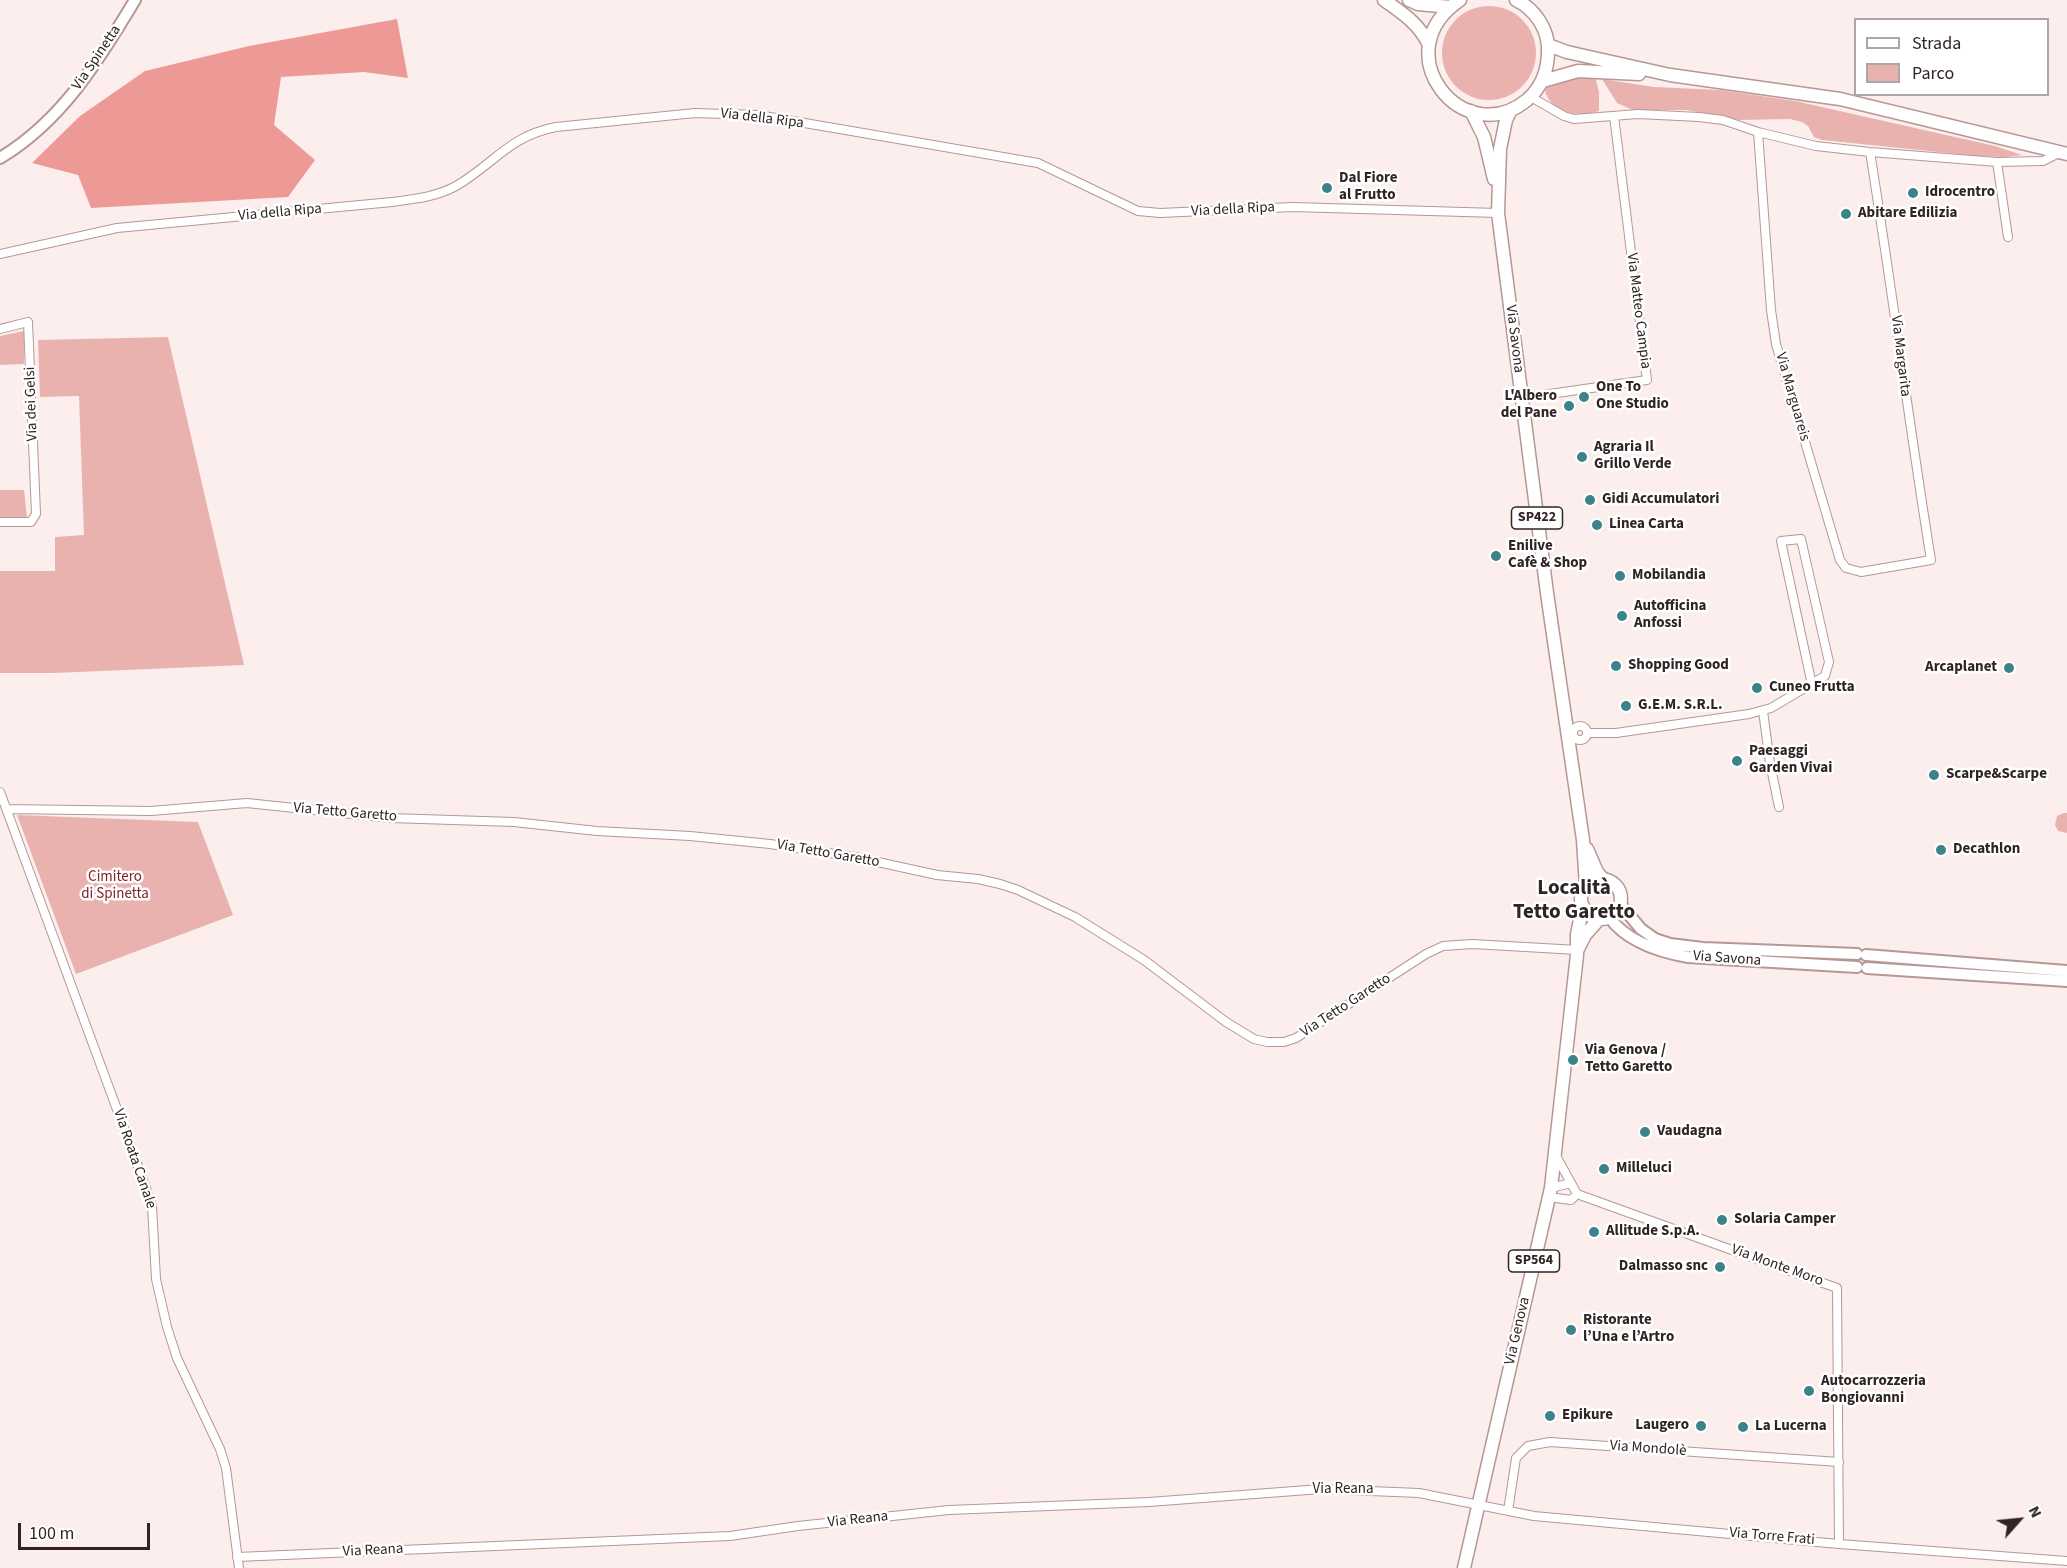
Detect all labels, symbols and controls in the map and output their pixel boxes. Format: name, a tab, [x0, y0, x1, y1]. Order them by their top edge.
legend	[1854, 18, 2049, 96]
street label: Via Spinetta	[69, 22, 125, 94]
text: Strada	[1912, 31, 1961, 56]
text: Parco	[1912, 61, 1954, 86]
street label: Via della Ripa	[719, 105, 805, 133]
place label: Dal Fiore al Frutto	[1339, 170, 1398, 205]
marker: Dal Fiore al Frutto	[1320, 181, 1334, 195]
place label: Idrocentro	[1925, 184, 1995, 202]
marker: Idrocentro	[1906, 186, 1920, 200]
street label: Via della Ripa	[1191, 199, 1275, 221]
street label: Via della Ripa	[237, 200, 323, 226]
place label: Abitare Edilizia	[1858, 205, 1957, 223]
marker: Abitare Edilizia	[1839, 207, 1853, 221]
street label: Via Matteo Campia	[1622, 252, 1654, 370]
street label: Via Savona	[1501, 304, 1527, 374]
street label: Via Margarita	[1886, 314, 1914, 398]
street label: Via Marguareis	[1771, 351, 1813, 443]
street label: Via dei Gelsi	[22, 366, 42, 442]
place label: One To One Studio	[1596, 379, 1669, 414]
place label: L'Albero del Pane	[1501, 388, 1557, 423]
marker: One To One Studio	[1577, 390, 1591, 404]
marker: L'Albero del Pane	[1562, 399, 1576, 413]
place label: Agraria Il Grillo Verde	[1594, 439, 1672, 474]
marker: Agraria Il Grillo Verde	[1575, 450, 1589, 464]
place label: Gidi Accumulatori	[1602, 491, 1719, 509]
marker: Gidi Accumulatori	[1583, 493, 1597, 507]
road number: SP422	[1512, 507, 1562, 529]
place label: Linea Carta	[1609, 516, 1684, 534]
marker: Linea Carta	[1590, 518, 1604, 532]
place label: Enilive Cafè & Shop	[1508, 538, 1587, 573]
marker: Enilive Cafè & Shop	[1489, 549, 1503, 563]
place label: Mobilandia	[1632, 567, 1706, 585]
marker: Mobilandia	[1613, 569, 1627, 583]
place label: Autofficina Anfossi	[1634, 598, 1706, 633]
marker: Autofficina Anfossi	[1615, 609, 1629, 623]
place label: Shopping Good	[1628, 657, 1729, 675]
marker: Shopping Good	[1609, 659, 1623, 673]
place label: Arcaplanet	[1925, 659, 1997, 677]
marker: Arcaplanet	[2002, 661, 2016, 675]
place label: Cuneo Frutta	[1769, 679, 1855, 697]
marker: Cuneo Frutta	[1750, 681, 1764, 695]
place label: G.E.M. S.R.L.	[1638, 697, 1723, 715]
marker: G.E.M. S.R.L.	[1619, 699, 1633, 713]
place label: Paesaggi Garden Vivai	[1749, 743, 1832, 778]
marker: Paesaggi Garden Vivai	[1730, 754, 1744, 768]
place label: Scarpe&Scarpe	[1946, 766, 2047, 784]
marker: Scarpe&Scarpe	[1927, 768, 1941, 782]
street label: Via Tetto Garetto	[292, 800, 398, 826]
street label: Via Tetto Garetto	[775, 836, 881, 872]
place label: Decathlon	[1953, 841, 2020, 859]
marker: Decathlon	[1934, 843, 1948, 857]
park label: Cimitero di Spinetta	[81, 869, 149, 904]
district label: Località Tetto Garetto	[1513, 876, 1635, 926]
street label: Via Savona	[1692, 948, 1762, 970]
street label: Via Tetto Garetto	[1297, 970, 1395, 1042]
place label: Via Genova / Tetto Garetto	[1585, 1042, 1672, 1077]
marker: Via Genova / Tetto Garetto	[1566, 1053, 1580, 1067]
street label: Via Roata Canale	[109, 1107, 159, 1211]
place label: Vaudagna	[1657, 1123, 1722, 1141]
marker: Vaudagna	[1638, 1125, 1652, 1139]
place label: Milleluci	[1616, 1160, 1672, 1178]
marker: Milleluci	[1597, 1162, 1611, 1176]
place label: Solaria Camper	[1734, 1211, 1836, 1229]
marker: Solaria Camper	[1715, 1213, 1729, 1227]
place label: Allitude S.p.A.	[1606, 1223, 1700, 1241]
marker: Allitude S.p.A.	[1587, 1225, 1601, 1239]
street label: Via Monte Moro	[1728, 1241, 1826, 1291]
road number: SP564	[1508, 1250, 1559, 1272]
place label: Dalmasso snc	[1619, 1258, 1708, 1276]
marker: Dalmasso snc	[1713, 1260, 1727, 1274]
street label: Via Genova	[1501, 1295, 1535, 1367]
place label: Ristorante l’Una e l’Artro	[1583, 1312, 1674, 1347]
marker: Ristorante l’Una e l’Artro	[1564, 1323, 1578, 1337]
place label: Autocarrozzeria Bongiovanni	[1821, 1373, 1926, 1408]
marker: Autocarrozzeria Bongiovanni	[1802, 1384, 1816, 1398]
place label: Epikure	[1562, 1407, 1613, 1425]
marker: Epikure	[1543, 1409, 1557, 1423]
place label: Laugero	[1635, 1417, 1689, 1435]
place label: La Lucerna	[1755, 1418, 1827, 1436]
marker: Laugero	[1694, 1419, 1708, 1433]
marker: La Lucerna	[1736, 1420, 1750, 1434]
street label: Via Mondolè	[1609, 1437, 1687, 1461]
street label: Via Reana	[1313, 1481, 1373, 1499]
north arrow	[1989, 1490, 2049, 1550]
text: N	[2023, 1502, 2047, 1522]
street label: Via Reana	[827, 1508, 889, 1532]
scale bar	[21, 1511, 153, 1549]
text: 100 m	[29, 1521, 74, 1546]
street label: Via Torre Frati	[1728, 1524, 1816, 1550]
street label: Via Reana	[342, 1540, 404, 1562]

